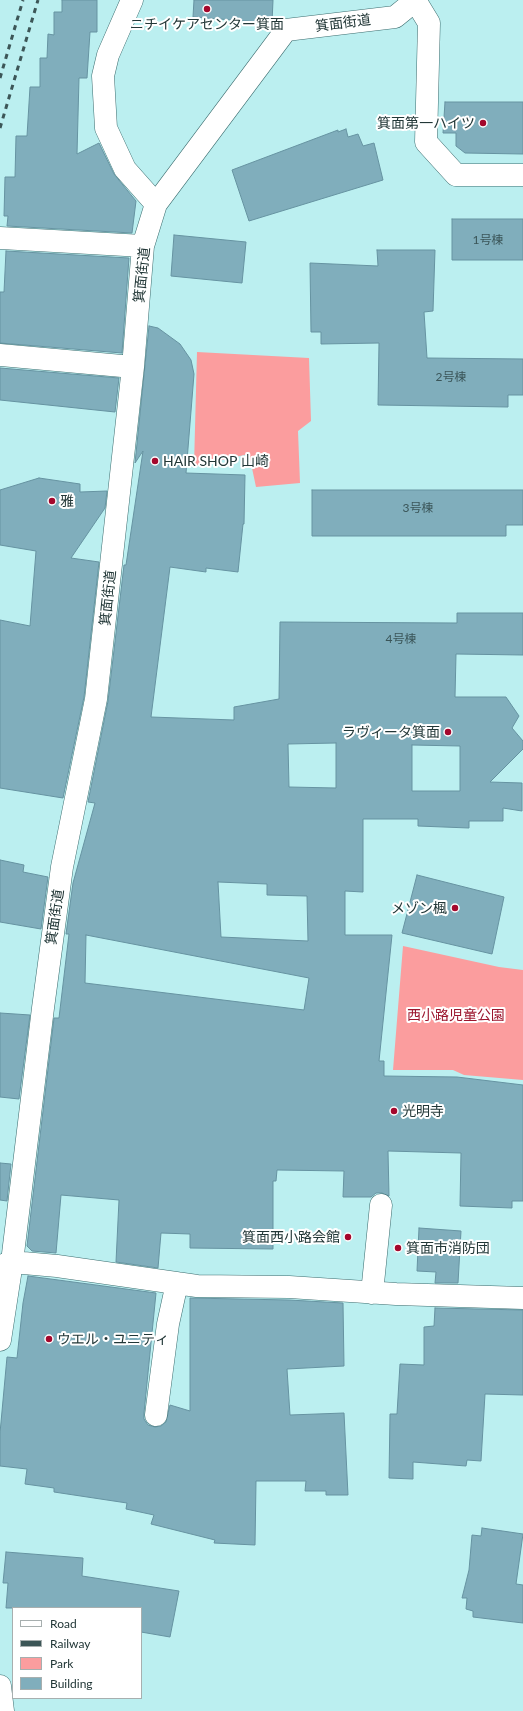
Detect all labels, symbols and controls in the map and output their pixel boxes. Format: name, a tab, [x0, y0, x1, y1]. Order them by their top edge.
marker: ニチイケアセンター箕面	[202, 4, 212, 14]
street label: 箕面街道	[314, 11, 372, 35]
place label: ニチイケアセンター箕面	[130, 16, 284, 32]
place label: 箕面第一ハイツ	[377, 115, 475, 131]
marker: 箕面第一ハイツ	[478, 118, 488, 128]
house number: 1号棟	[473, 233, 503, 247]
street label: 箕面街道	[131, 246, 153, 304]
house number: 2号棟	[436, 370, 466, 384]
place label: HAIR SHOP 山崎	[163, 453, 269, 469]
marker: HAIR SHOP 山崎	[150, 456, 160, 466]
place label: 雅	[60, 493, 74, 509]
marker: 雅	[47, 496, 57, 506]
house number: 3号棟	[403, 501, 433, 515]
street label: 箕面街道	[97, 569, 119, 627]
house number: 4号棟	[386, 632, 416, 646]
place label: ラヴィータ箕面	[342, 724, 440, 740]
marker: ラヴィータ箕面	[443, 727, 453, 737]
street label: 箕面街道	[43, 888, 67, 946]
place label: メゾン楓	[391, 900, 447, 916]
marker: メゾン楓	[450, 903, 460, 913]
park label: 西小路児童公園	[407, 1007, 505, 1023]
place label: 光明寺	[402, 1103, 444, 1119]
marker: 光明寺	[389, 1106, 399, 1116]
place label: 箕面西小路会館	[242, 1229, 340, 1245]
marker: 箕面西小路会館	[343, 1232, 353, 1242]
place label: 箕面市消防団	[406, 1240, 490, 1256]
marker: 箕面市消防団	[393, 1243, 403, 1253]
place label: ウエル・ユニティ	[57, 1331, 169, 1347]
marker: ウエル・ユニティ	[44, 1334, 54, 1344]
legend	[12, 1607, 142, 1699]
text: Road	[50, 1616, 77, 1631]
text: Railway	[50, 1636, 90, 1651]
text: Park	[50, 1656, 73, 1671]
text: Building	[50, 1676, 93, 1691]

